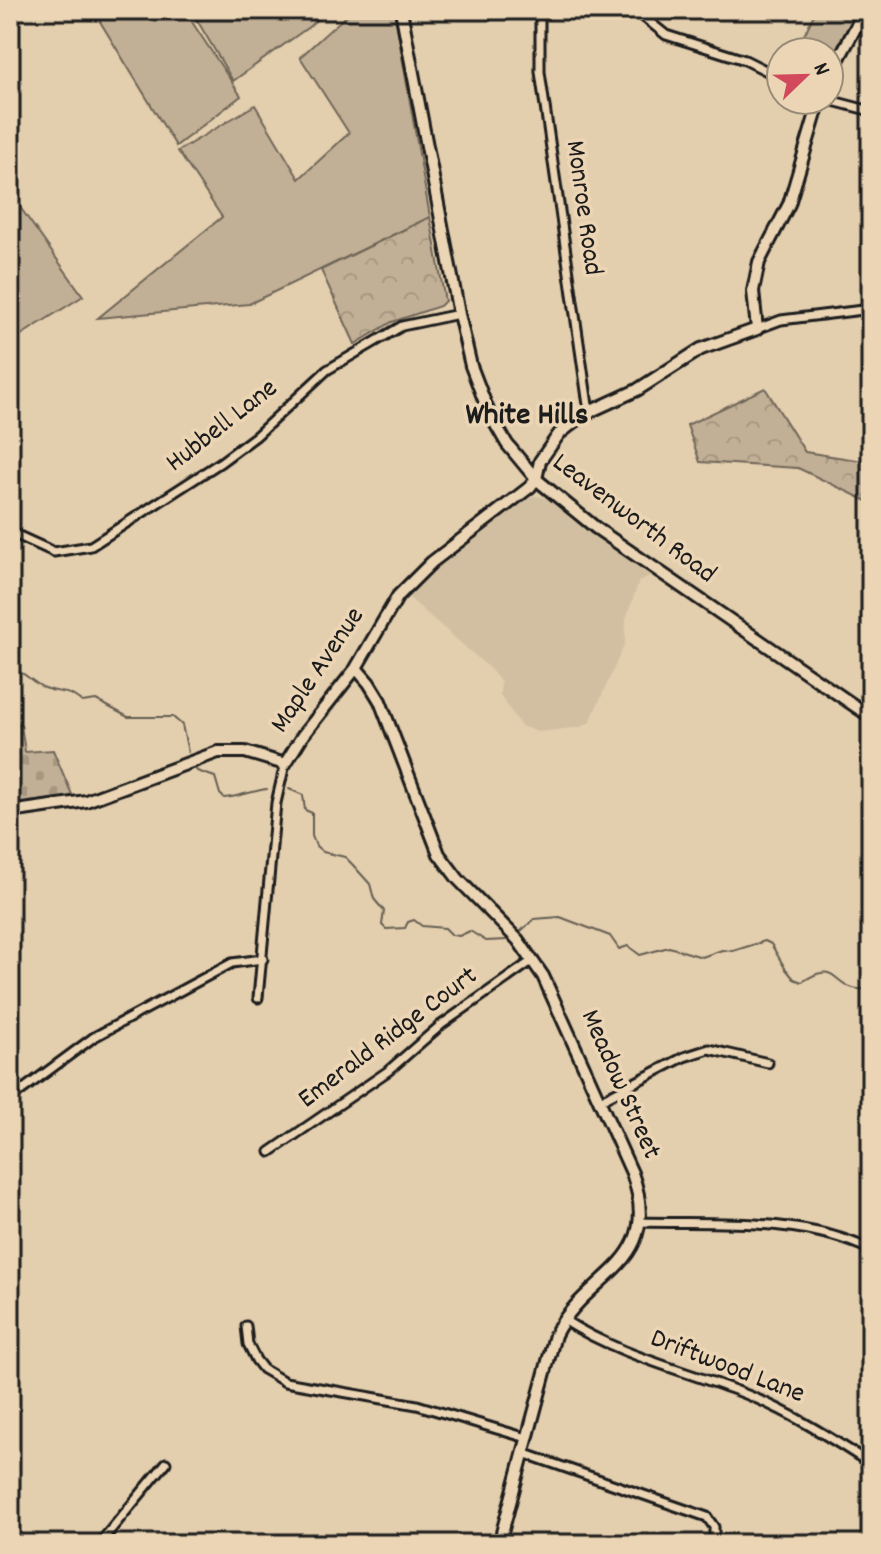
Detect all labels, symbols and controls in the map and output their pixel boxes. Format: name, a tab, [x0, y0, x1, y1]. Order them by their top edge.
north arrow	[765, 36, 845, 116]
text: N	[804, 58, 837, 81]
street label: Monroe Road	[553, 138, 611, 278]
street label: Hubbell Lane	[158, 370, 288, 484]
district label: White Hills	[465, 394, 589, 440]
street label: Leavenworth Road	[542, 445, 724, 595]
street label: Maple Avenue	[262, 600, 376, 742]
street label: Emerald Ridge Court	[291, 958, 487, 1120]
street label: Meadow Street	[568, 1004, 670, 1166]
street label: Driftwood Lane	[644, 1320, 810, 1416]

